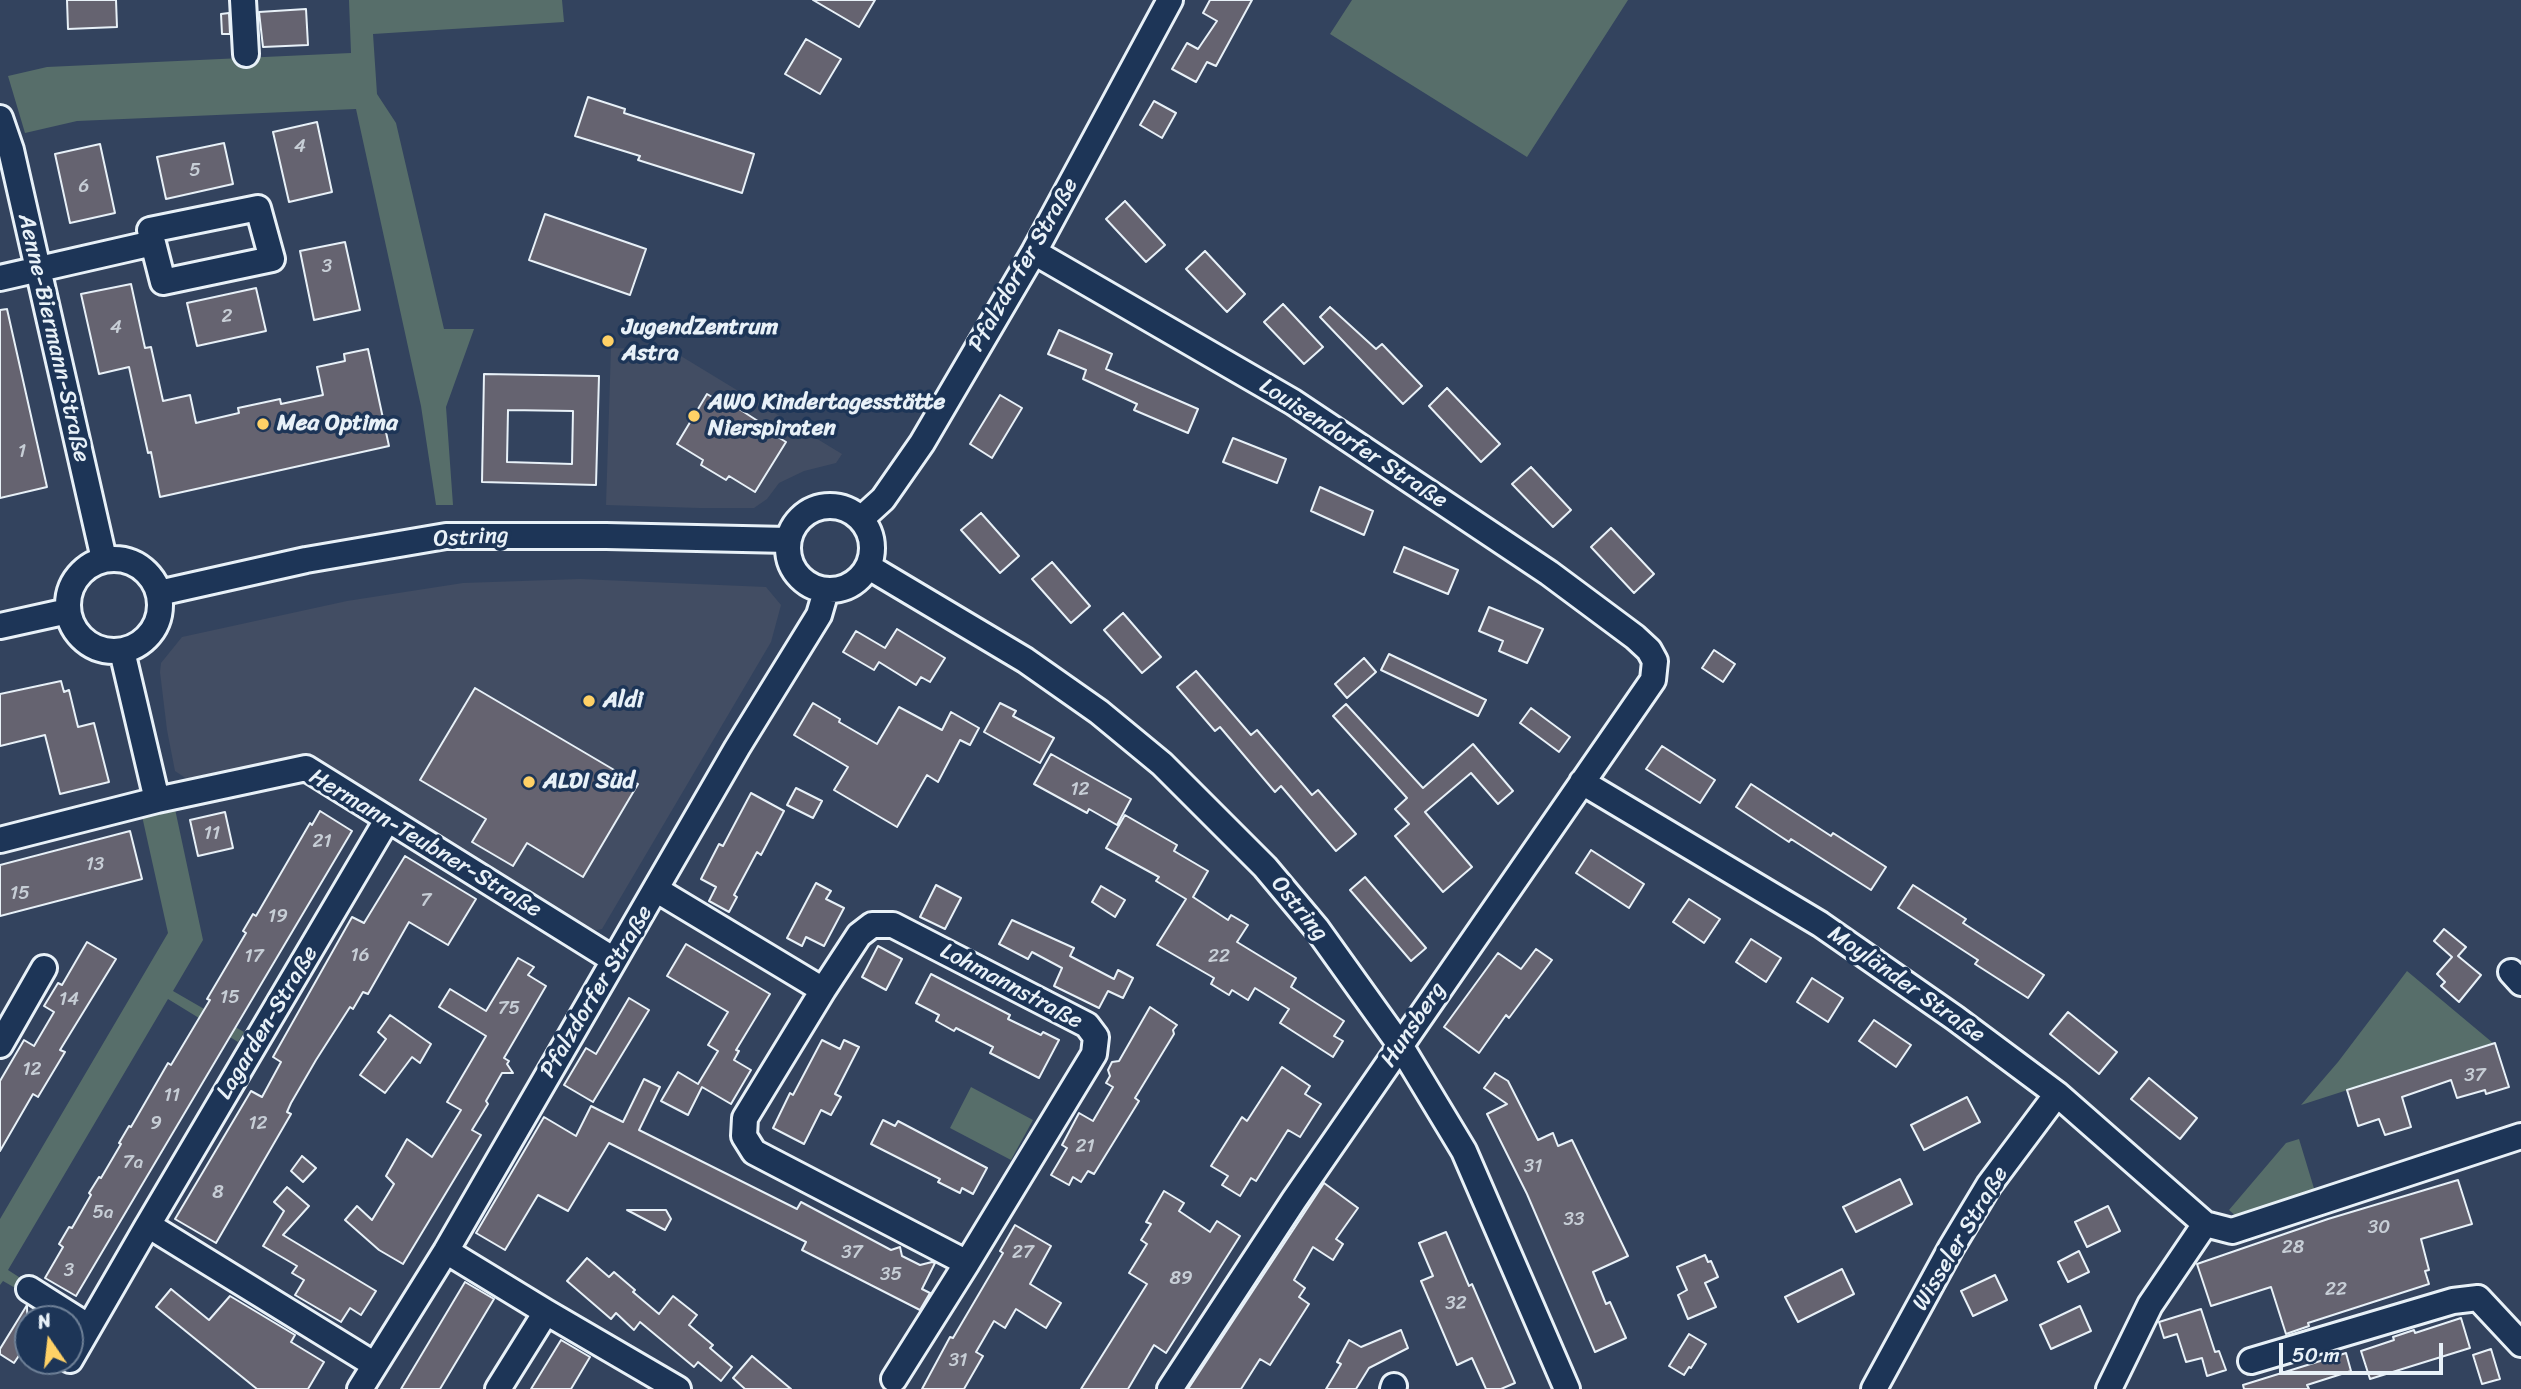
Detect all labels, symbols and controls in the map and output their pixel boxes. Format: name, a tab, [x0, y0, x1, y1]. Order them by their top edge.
house number: 4	[294, 136, 306, 158]
house number: 5	[189, 160, 201, 182]
street label: Pfalzdorfer Straße	[963, 173, 1085, 357]
house number: 6	[79, 176, 89, 198]
street label: Aenne-Biermann-Straße	[11, 211, 95, 465]
house number: 3	[322, 256, 332, 278]
house number: 2	[222, 306, 232, 328]
place label: JugendZentrum Astra	[622, 314, 778, 368]
house number: 4	[110, 317, 122, 339]
marker: JugendZentrum Astra	[600, 333, 616, 349]
street label: Louisendorfer Straße	[1254, 373, 1452, 515]
place label: AWO Kindertagesstätte Nierspiraten	[708, 389, 945, 443]
marker: AWO Kindertagesstätte Nierspiraten	[686, 408, 702, 424]
place label: Mea Optima	[277, 410, 398, 438]
marker: Mea Optima	[255, 416, 271, 432]
house number: 1	[18, 441, 26, 463]
street label: Ostring	[433, 522, 509, 554]
place label: Aldi	[603, 687, 643, 715]
marker: Aldi	[581, 693, 597, 709]
street label: Hermann-Teubner-Straße	[304, 764, 546, 924]
place label: ALDI Süd	[543, 768, 634, 796]
marker: ALDI Süd	[521, 774, 537, 790]
house number: 12	[1070, 779, 1090, 801]
house number: 11	[204, 823, 220, 845]
house number: 21	[312, 831, 332, 853]
house number: 13	[86, 854, 104, 876]
street label: Ostring	[1265, 871, 1333, 947]
house number: 15	[10, 883, 30, 905]
house number: 7	[421, 890, 431, 912]
street label: Pfalzdorfer Straße	[535, 901, 659, 1083]
house number: 19	[268, 906, 288, 928]
street label: Moyländer Straße	[1822, 920, 1990, 1050]
street label: Lohmannstraße	[935, 938, 1087, 1036]
street label: Lagarden-Straße	[211, 941, 325, 1105]
house number: 16	[351, 945, 369, 967]
house number: 17	[245, 946, 263, 968]
house number: 22	[1208, 946, 1230, 968]
street label: Hunsberg	[1376, 977, 1452, 1073]
house number: 15	[220, 987, 240, 1009]
house number: 14	[59, 989, 79, 1011]
house number: 75	[498, 998, 520, 1020]
house number: 12	[22, 1059, 42, 1081]
house number: 37	[2464, 1065, 2486, 1087]
house number: 11	[164, 1085, 180, 1107]
house number: 9	[150, 1113, 162, 1135]
house number: 12	[248, 1113, 268, 1135]
house number: 21	[1075, 1136, 1095, 1158]
house number: 7a	[123, 1152, 143, 1174]
house number: 31	[1524, 1156, 1542, 1178]
street label: Wisseler Straße	[1907, 1162, 2015, 1316]
house number: 8	[212, 1182, 224, 1204]
house number: 5a	[92, 1202, 114, 1224]
house number: 33	[1564, 1209, 1584, 1231]
house number: 30	[2368, 1217, 2390, 1239]
house number: 28	[2282, 1237, 2304, 1259]
house number: 37	[841, 1242, 863, 1264]
house number: 27	[1012, 1242, 1034, 1264]
house number: 3	[64, 1260, 74, 1282]
house number: 35	[880, 1264, 902, 1286]
house number: 89	[1169, 1268, 1193, 1290]
house number: 22	[2325, 1279, 2347, 1301]
house number: 32	[1445, 1293, 1467, 1315]
text: N	[34, 1303, 55, 1339]
north arrow	[14, 1305, 84, 1375]
scale bar	[2283, 1330, 2448, 1374]
text: 50 m	[2292, 1336, 2340, 1374]
house number: 31	[949, 1350, 967, 1372]

